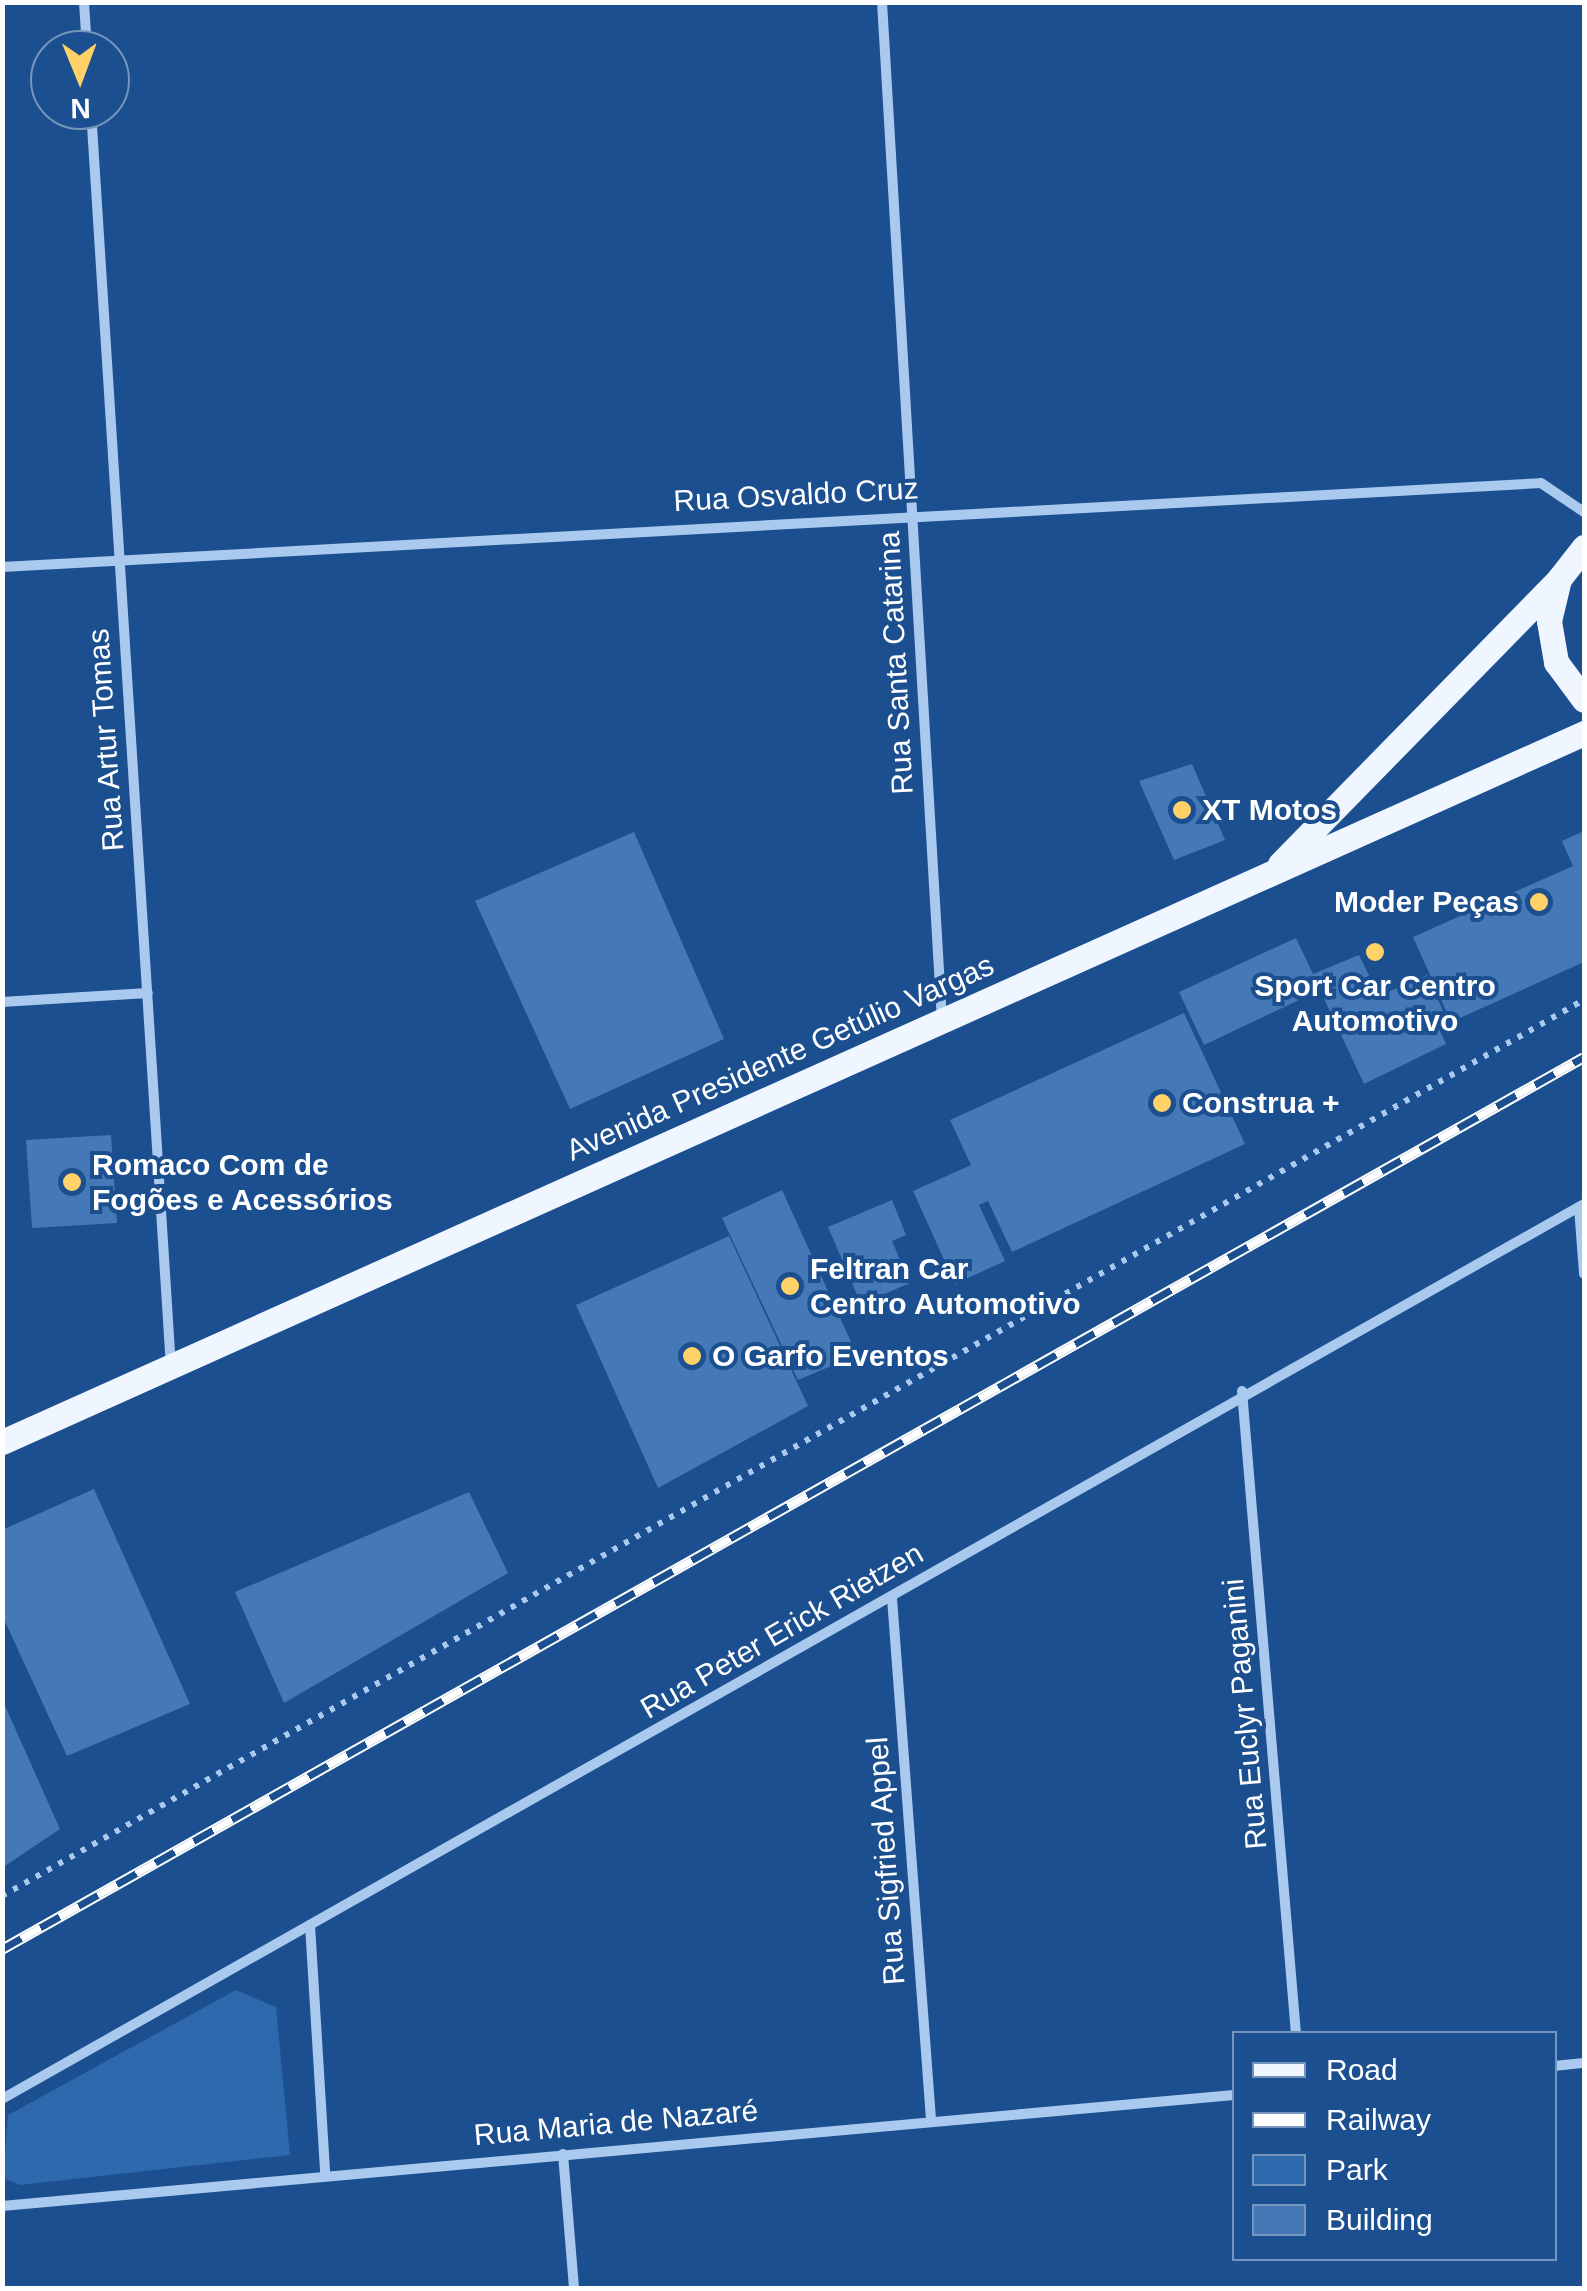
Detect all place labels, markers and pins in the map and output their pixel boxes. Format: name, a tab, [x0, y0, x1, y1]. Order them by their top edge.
place label: XT Motos	[1202, 792, 1337, 828]
marker: XT Motos	[1171, 799, 1193, 821]
place label: Moder Peças	[1334, 884, 1519, 920]
marker: Moder Peças	[1528, 891, 1550, 913]
marker: Sport Car Centro Automotivo	[1364, 941, 1386, 963]
place label: Sport Car Centro Automotivo	[1254, 968, 1496, 1038]
place label: Construa +	[1182, 1085, 1340, 1121]
marker: Construa +	[1151, 1092, 1173, 1114]
place label: Romaco Com de Fogões e Acessórios	[92, 1147, 394, 1218]
marker: Romaco Com de Fogões e Acessórios	[61, 1171, 83, 1193]
place label: Feltran Car Centro Automotivo	[810, 1251, 1082, 1322]
marker: Feltran Car Centro Automotivo	[779, 1275, 801, 1297]
place label: O Garfo Eventos	[712, 1338, 949, 1374]
marker: O Garfo Eventos	[681, 1345, 703, 1367]

